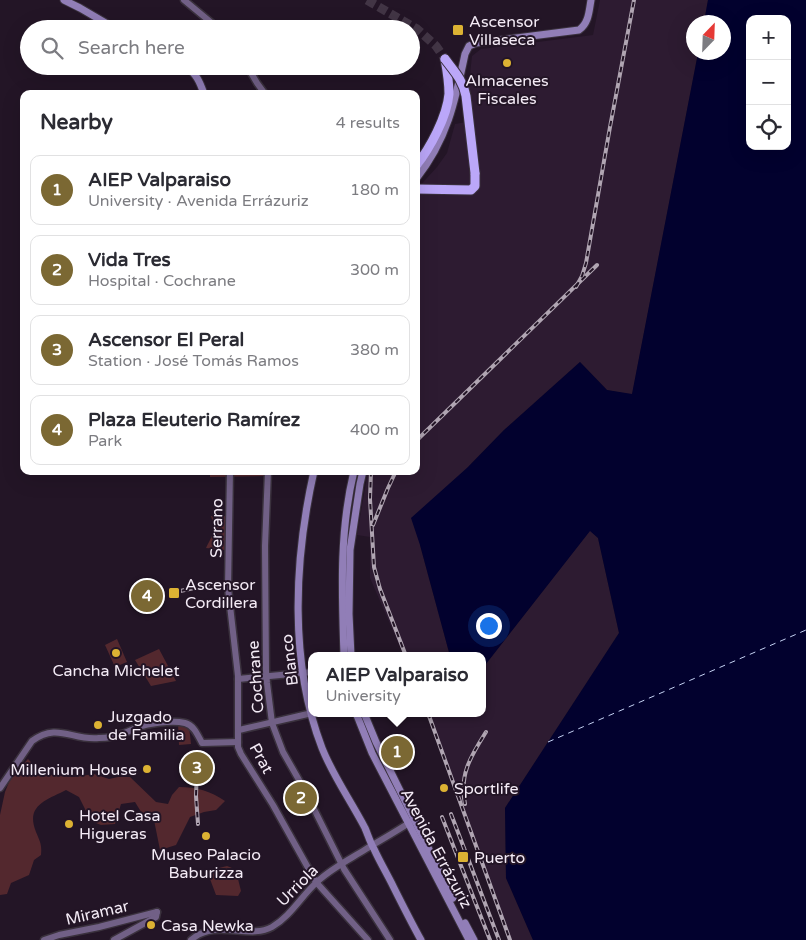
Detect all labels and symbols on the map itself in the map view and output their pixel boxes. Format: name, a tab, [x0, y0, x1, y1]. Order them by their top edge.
place label: Ascensor Villaseca	[469, 12, 540, 50]
north arrow	[686, 15, 731, 60]
marker: Ascensor Villaseca	[451, 23, 465, 37]
marker: Almacenes Fiscales	[501, 57, 513, 69]
place label: Almacenes Fiscales	[465, 71, 549, 109]
street label: Serrano	[206, 498, 228, 558]
place label: Ascensor Cordillera	[185, 575, 258, 613]
pin: 4	[131, 577, 163, 615]
marker: Ascensor Cordillera	[167, 586, 181, 600]
your location	[476, 613, 502, 639]
street label: Blanco	[277, 633, 303, 687]
street label: Cochrane	[243, 640, 269, 714]
marker: Cancha Michelet	[110, 647, 122, 659]
place label: Cancha Michelet	[52, 661, 180, 681]
place label: Juzgado de Familia	[108, 707, 184, 745]
marker: Juzgado de Familia	[92, 719, 104, 731]
pin: 1	[381, 733, 413, 771]
street label: Prat	[245, 740, 278, 777]
pin: 3	[181, 749, 213, 787]
place label: Millenium House	[10, 760, 137, 780]
marker: Millenium House	[141, 763, 153, 775]
pin: 2	[285, 779, 317, 817]
place label: Sportlife	[454, 779, 518, 799]
marker: Sportlife	[438, 782, 450, 794]
street label: Avenida Errázuriz	[396, 785, 476, 912]
place label: Hotel Casa Higueras	[79, 806, 161, 844]
marker: Hotel Casa Higueras	[63, 818, 75, 830]
marker: Museo Palacio Baburizza	[200, 830, 212, 842]
place label: Museo Palacio Baburizza	[151, 845, 261, 883]
place label: Puerto	[474, 848, 525, 868]
marker: Puerto	[456, 850, 470, 864]
street label: Urriola	[273, 861, 323, 911]
street label: Miramar	[64, 896, 132, 930]
place label: Casa Newka	[161, 916, 254, 936]
marker: Casa Newka	[145, 919, 157, 931]

